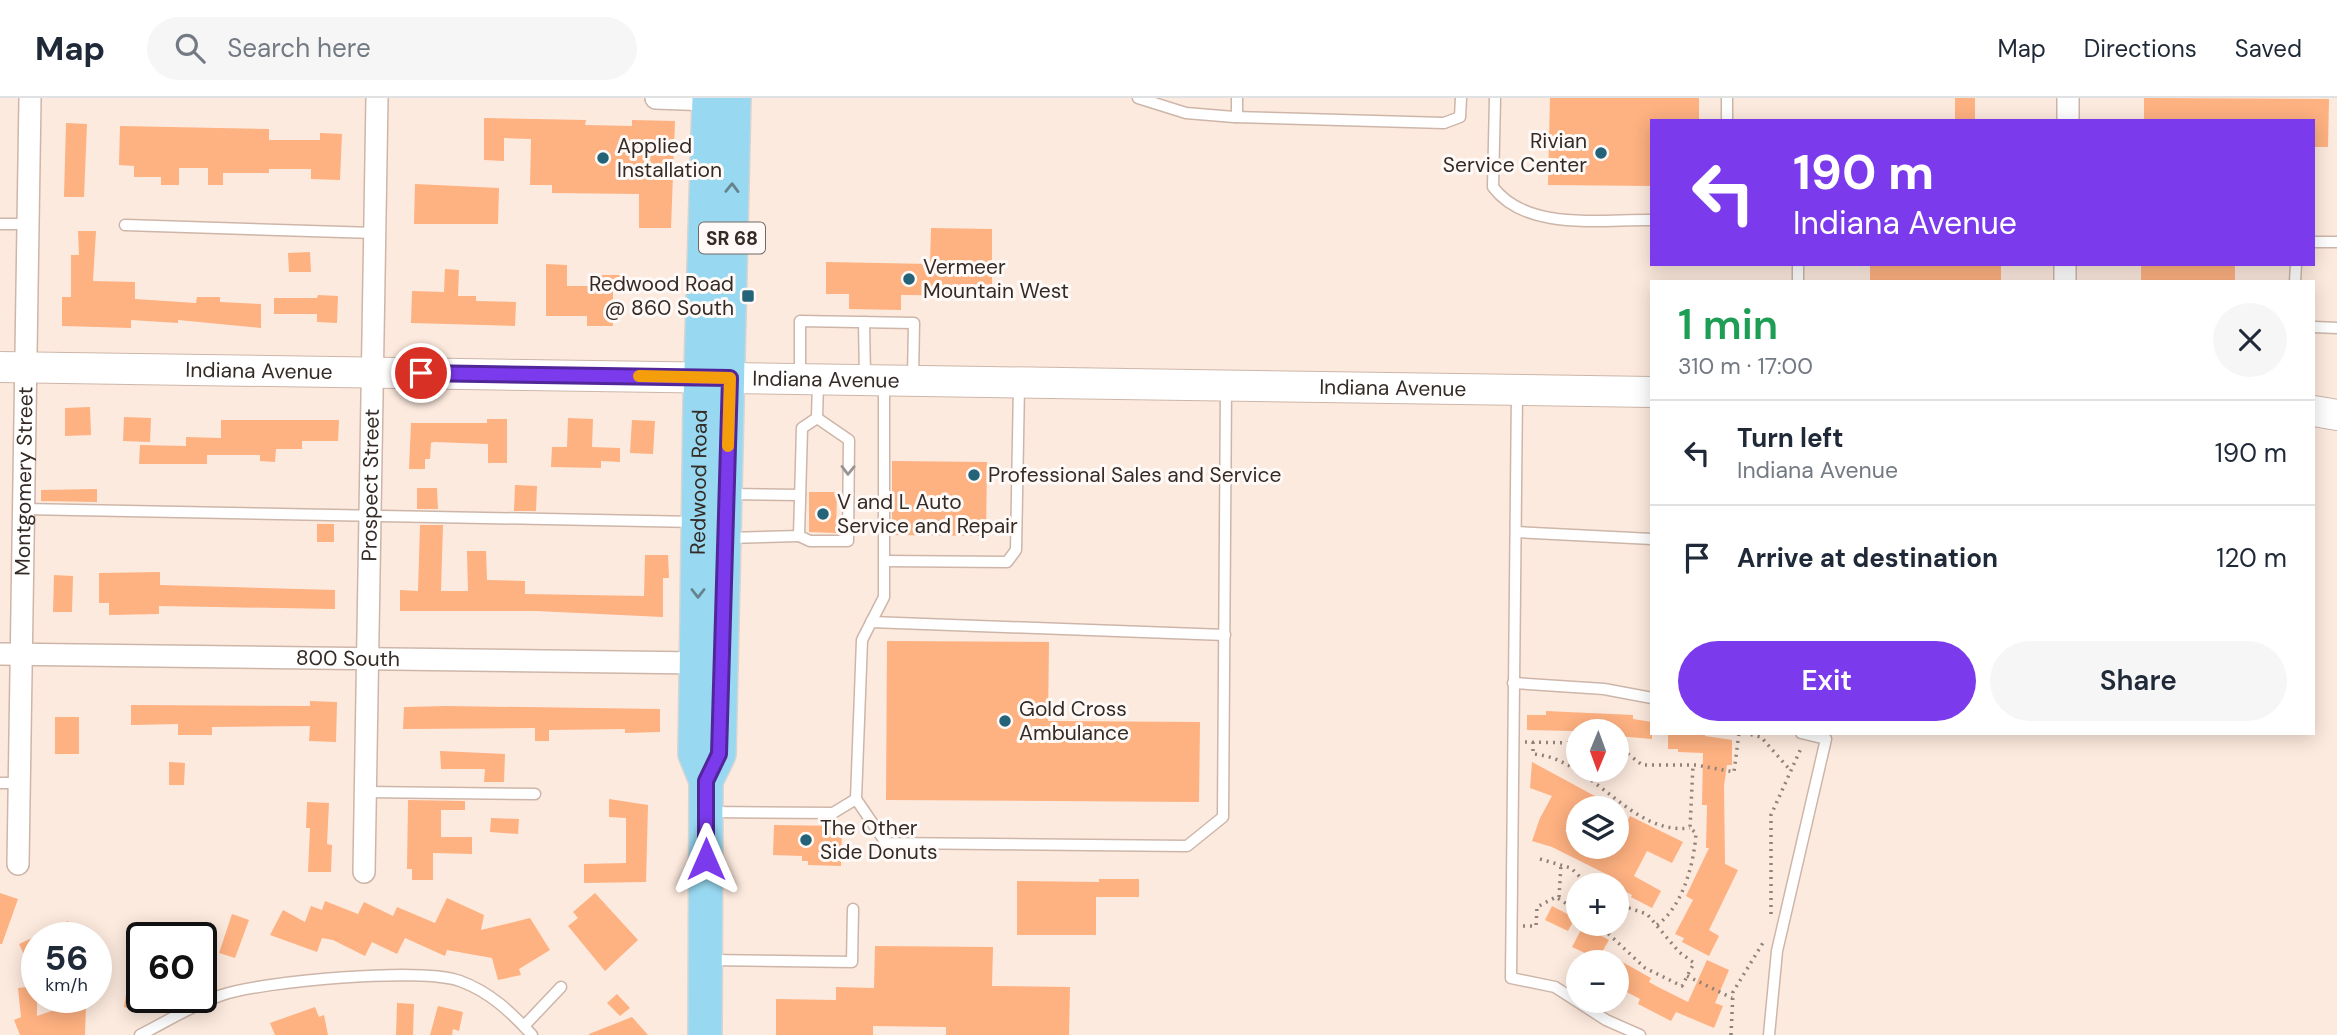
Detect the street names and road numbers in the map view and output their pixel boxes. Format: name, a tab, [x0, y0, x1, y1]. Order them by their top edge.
road number: SR 68	[699, 222, 765, 254]
street label: Indiana Avenue	[185, 356, 333, 386]
street label: Indiana Avenue	[752, 364, 900, 395]
street label: Indiana Avenue	[1319, 373, 1467, 403]
street label: Montgomery Street	[9, 386, 39, 576]
street label: Prospect Street	[355, 408, 386, 562]
street label: Redwood Road	[684, 409, 714, 555]
street label: 800 South	[296, 644, 400, 673]

